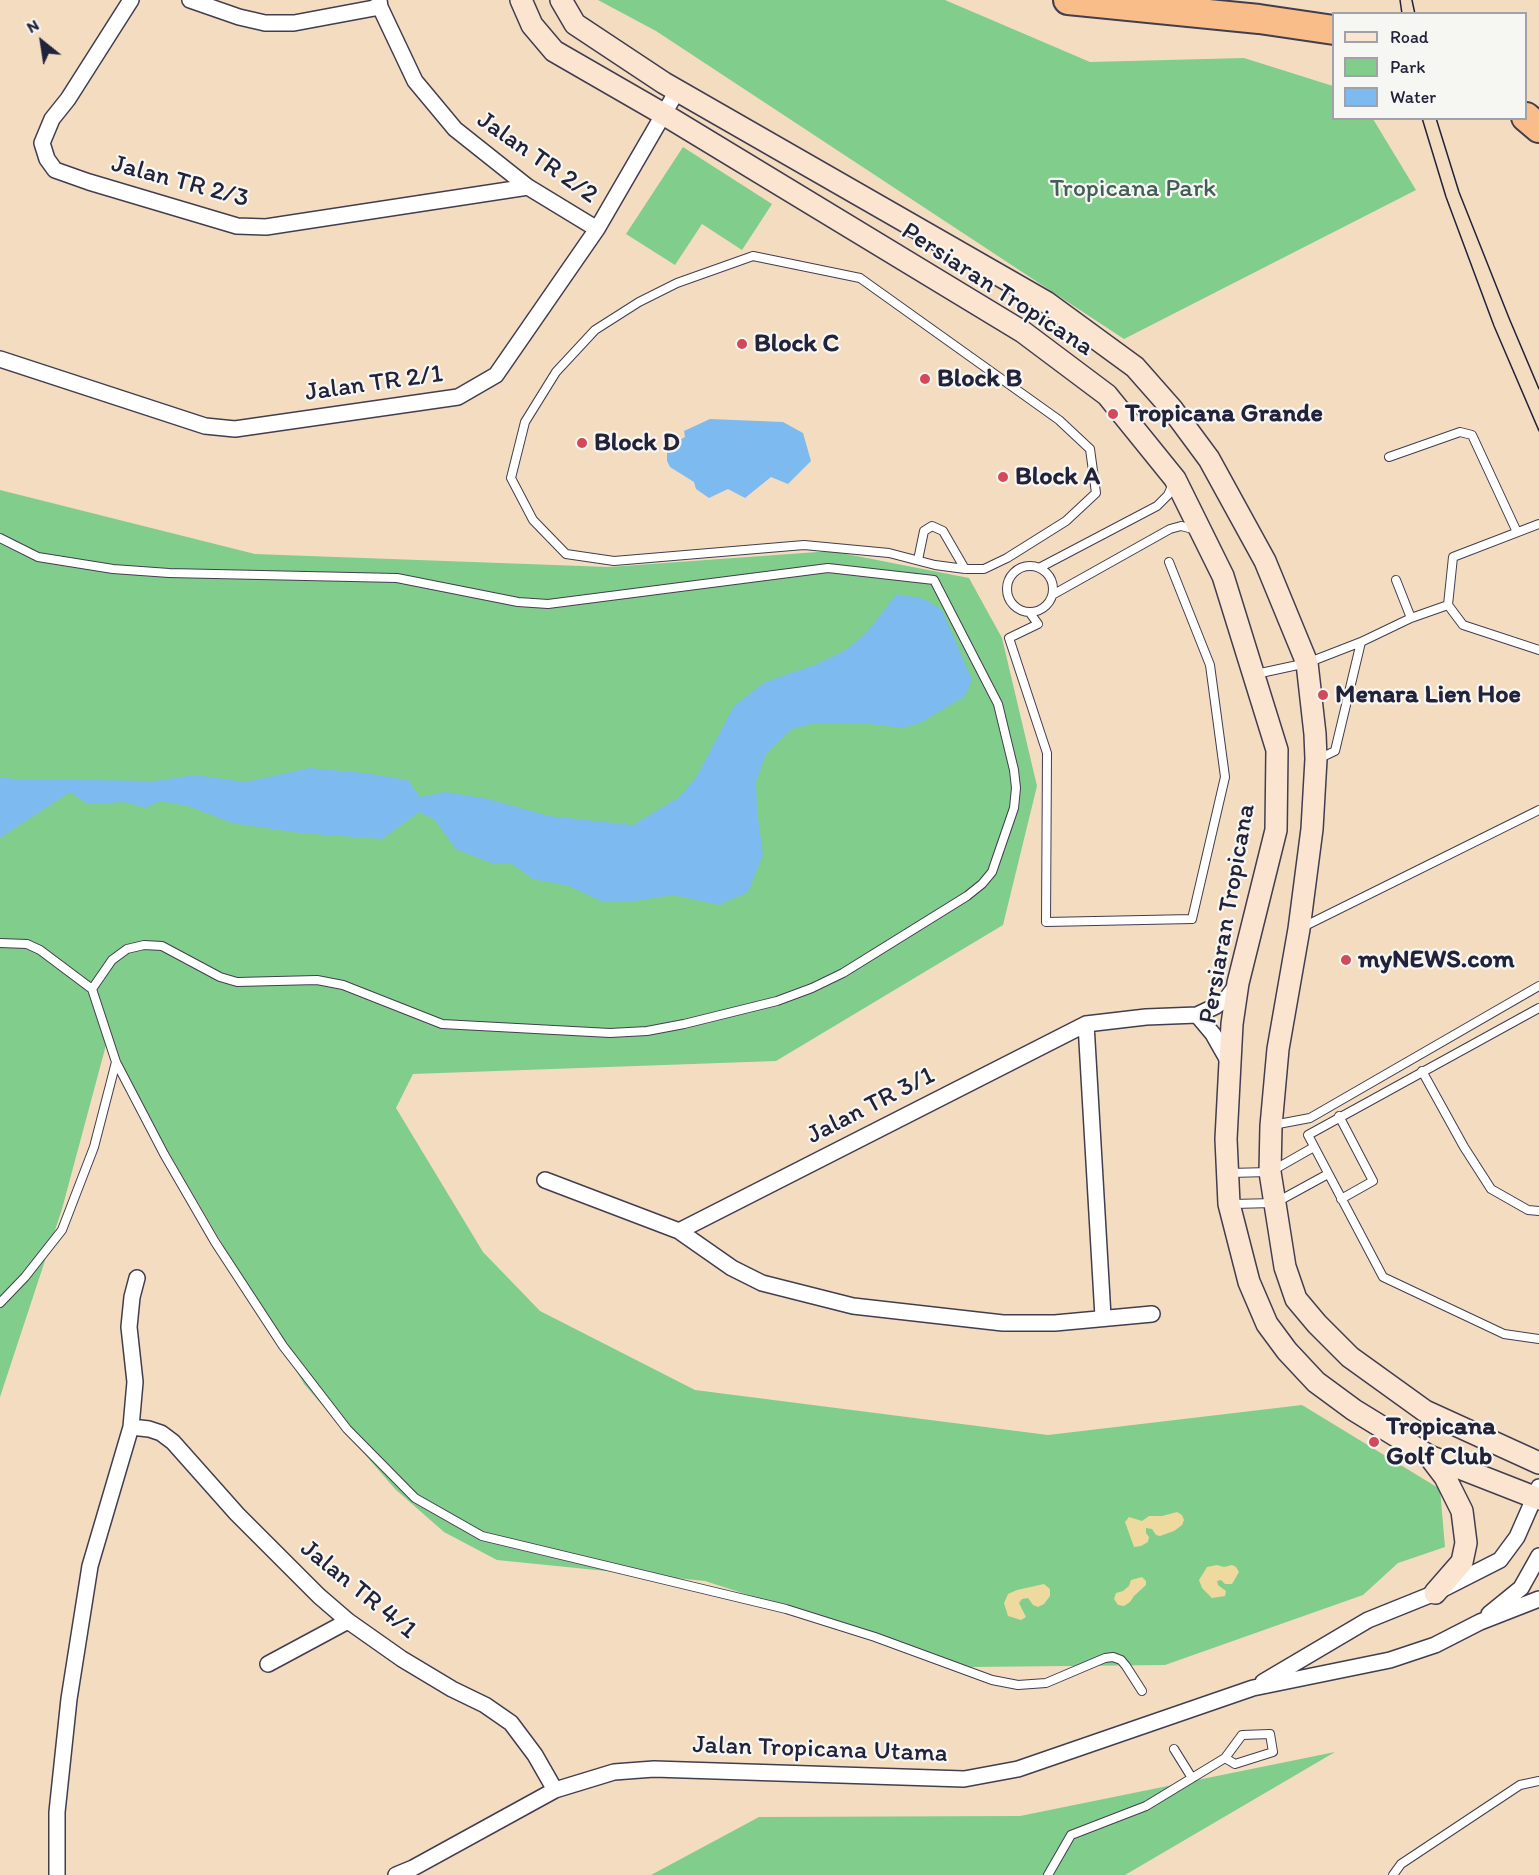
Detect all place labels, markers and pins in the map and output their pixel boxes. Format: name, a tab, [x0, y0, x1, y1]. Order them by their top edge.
place label: Block C	[754, 328, 839, 360]
marker: Block C	[735, 337, 749, 351]
place label: Block B	[937, 363, 1022, 395]
marker: Block B	[918, 372, 932, 386]
place label: Tropicana Grande	[1125, 398, 1323, 430]
marker: Tropicana Grande	[1106, 407, 1120, 421]
place label: Block D	[594, 427, 680, 459]
marker: Block D	[575, 436, 589, 450]
place label: Block A	[1015, 461, 1100, 493]
marker: Block A	[996, 470, 1010, 484]
place label: Menara Lien Hoe	[1335, 679, 1521, 711]
marker: Menara Lien Hoe	[1316, 688, 1330, 702]
place label: myNEWS.com	[1358, 944, 1515, 976]
marker: myNEWS.com	[1339, 953, 1353, 967]
place label: Tropicana Golf Club	[1386, 1411, 1496, 1472]
marker: Tropicana Golf Club	[1367, 1435, 1381, 1449]

